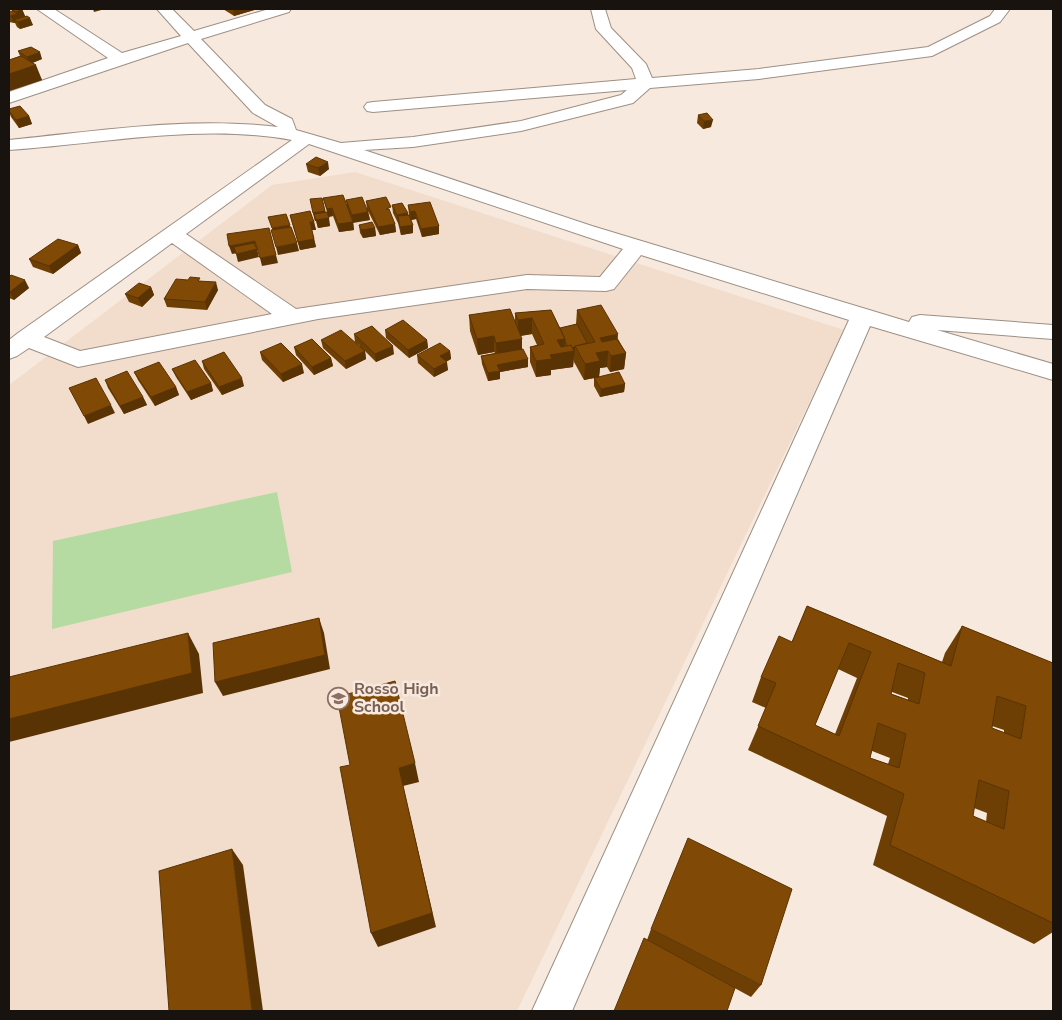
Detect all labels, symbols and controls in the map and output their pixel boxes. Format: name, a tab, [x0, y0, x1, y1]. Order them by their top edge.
place label: Rosso High School	[354, 678, 439, 718]
school or university icon: Rosso High School	[326, 686, 350, 710]

